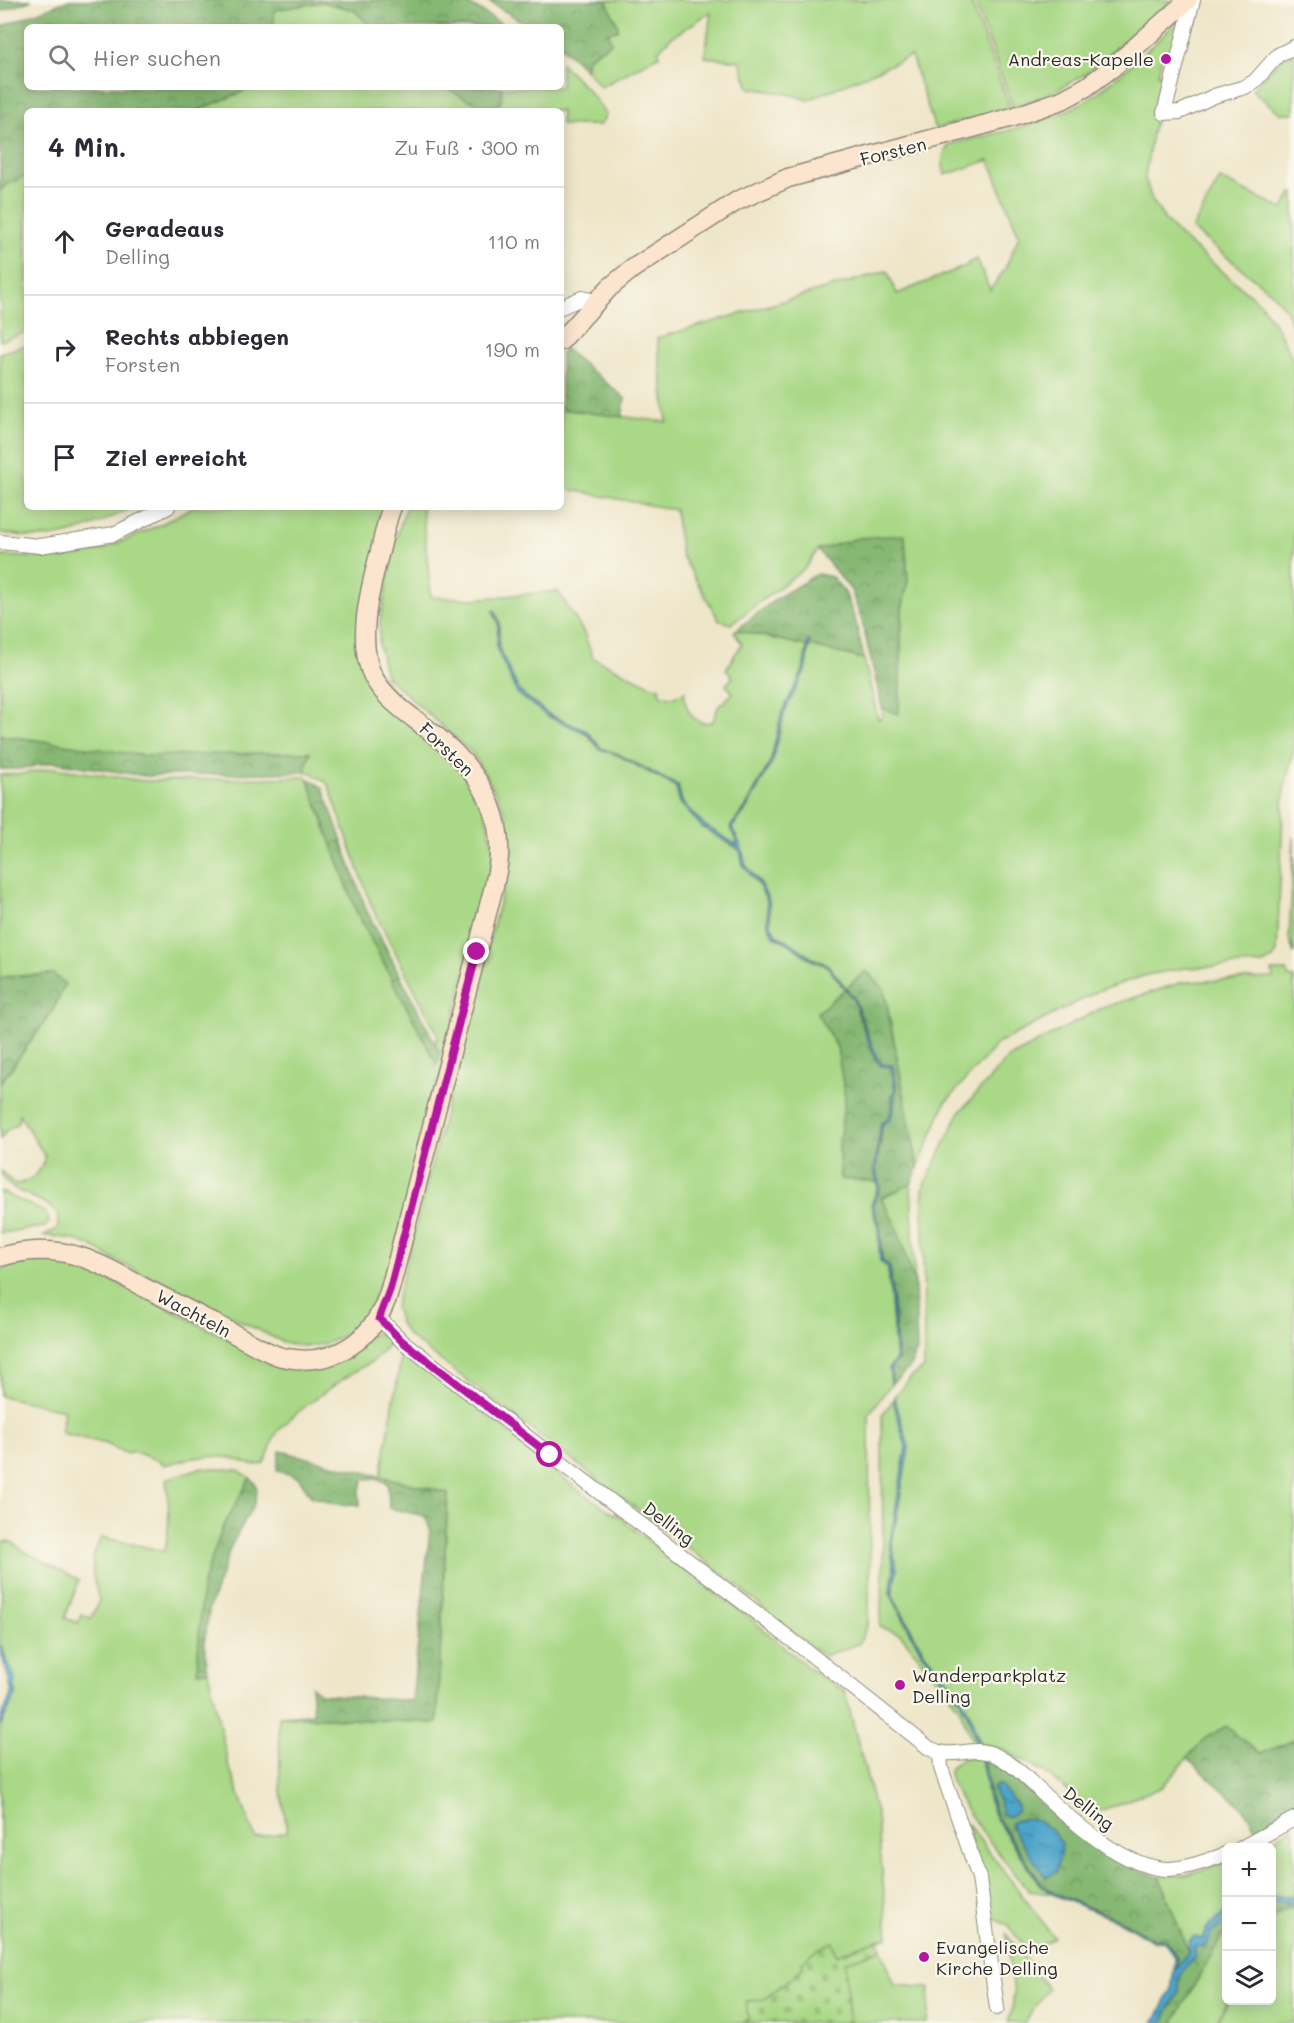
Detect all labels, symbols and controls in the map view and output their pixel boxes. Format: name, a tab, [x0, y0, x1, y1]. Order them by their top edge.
search box	[24, 24, 564, 90]
icon: search	[45, 41, 78, 74]
text: Hier suchen	[93, 43, 221, 72]
place label: Andreas-Kapelle	[1008, 47, 1154, 71]
marker: Andreas-Kapelle	[1159, 52, 1173, 66]
text: 4 Min.	[48, 130, 127, 164]
street label: Forsten	[857, 131, 929, 171]
text: Zu Fuß · 300 m	[394, 134, 540, 160]
text: Geradeaus	[105, 214, 224, 243]
icon: ahead	[48, 225, 81, 258]
text: 110 m	[487, 228, 540, 254]
text: Delling	[105, 243, 170, 269]
text: Rechts abbiegen	[105, 322, 289, 351]
icon: right	[48, 333, 81, 366]
text: 190 m	[485, 336, 540, 362]
text: Forsten	[105, 351, 180, 377]
icon: arrive	[48, 441, 81, 474]
text: Ziel erreicht	[105, 443, 247, 472]
street label: Forsten	[414, 717, 480, 781]
route end	[463, 938, 489, 964]
street label: Wachteln	[152, 1283, 236, 1343]
route start	[536, 1441, 562, 1467]
street label: Delling	[638, 1496, 700, 1550]
place label: Wanderparkplatz Delling	[912, 1663, 1066, 1708]
marker: Wanderparkplatz Delling	[893, 1678, 907, 1692]
street label: Delling	[1059, 1781, 1119, 1835]
map controls	[1222, 1843, 1276, 2005]
button: +	[1222, 1843, 1276, 1897]
button: −	[1222, 1897, 1276, 1951]
place label: Evangelische Kirche Delling	[936, 1935, 1058, 1980]
marker: Evangelische Kirche Delling	[917, 1950, 931, 1964]
button: layers	[1222, 1951, 1276, 2005]

